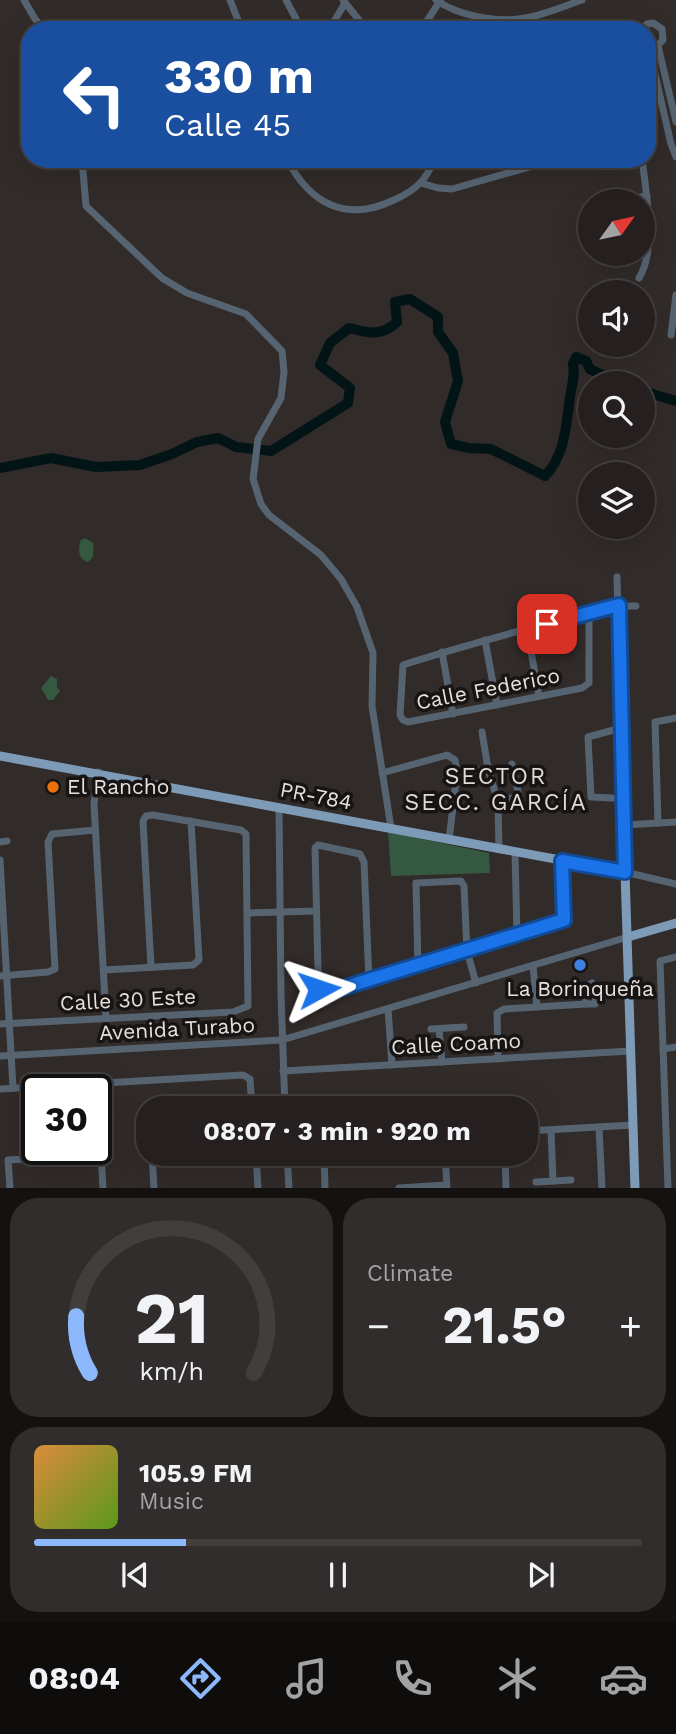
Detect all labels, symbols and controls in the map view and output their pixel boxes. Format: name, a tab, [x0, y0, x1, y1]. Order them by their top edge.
text: 330 m	[164, 47, 314, 105]
icon: left	[49, 49, 140, 140]
text: Calle 45	[164, 106, 291, 144]
north arrow	[578, 189, 654, 266]
map controls	[578, 189, 655, 539]
button: sound	[578, 280, 655, 357]
button: search	[578, 371, 655, 448]
button: layers	[578, 462, 655, 539]
pin	[517, 594, 577, 654]
icon: arrive	[528, 605, 566, 643]
street label: Calle Federico	[414, 662, 562, 715]
district label: SECTOR SECC. GARCÍA	[404, 763, 588, 816]
place label: El Rancho	[67, 774, 169, 799]
street label: PR-784	[278, 776, 354, 815]
marker: El Rancho	[45, 779, 61, 795]
position arrow	[282, 952, 356, 1026]
marker: La Borinqueña	[572, 957, 588, 973]
place label: La Borinqueña	[506, 976, 654, 1001]
street label: Calle 30 Este	[59, 983, 197, 1016]
street label: Avenida Turabo	[98, 1012, 256, 1045]
street label: Calle Coamo	[390, 1028, 522, 1059]
speed limit sign: 30	[21, 1074, 112, 1165]
text: 08:07 · 3 min · 920 m	[203, 1116, 471, 1146]
text: Climate	[367, 1260, 453, 1287]
text: 21	[134, 1276, 209, 1362]
text: 21.5°	[442, 1295, 567, 1356]
text: −	[367, 1304, 390, 1348]
text: +	[619, 1304, 642, 1348]
text: km/h	[139, 1357, 204, 1386]
text: 105.9 FM	[139, 1458, 253, 1488]
text: Music	[139, 1488, 204, 1515]
icon: previous	[116, 1556, 154, 1594]
icon: pause	[319, 1556, 357, 1594]
icon: next	[522, 1556, 560, 1594]
icon: directions	[176, 1654, 225, 1703]
icon: music	[282, 1654, 331, 1703]
icon: phone	[388, 1654, 437, 1703]
icon: climate	[493, 1654, 542, 1703]
icon: car	[599, 1654, 648, 1703]
text: 08:04	[28, 1659, 120, 1697]

